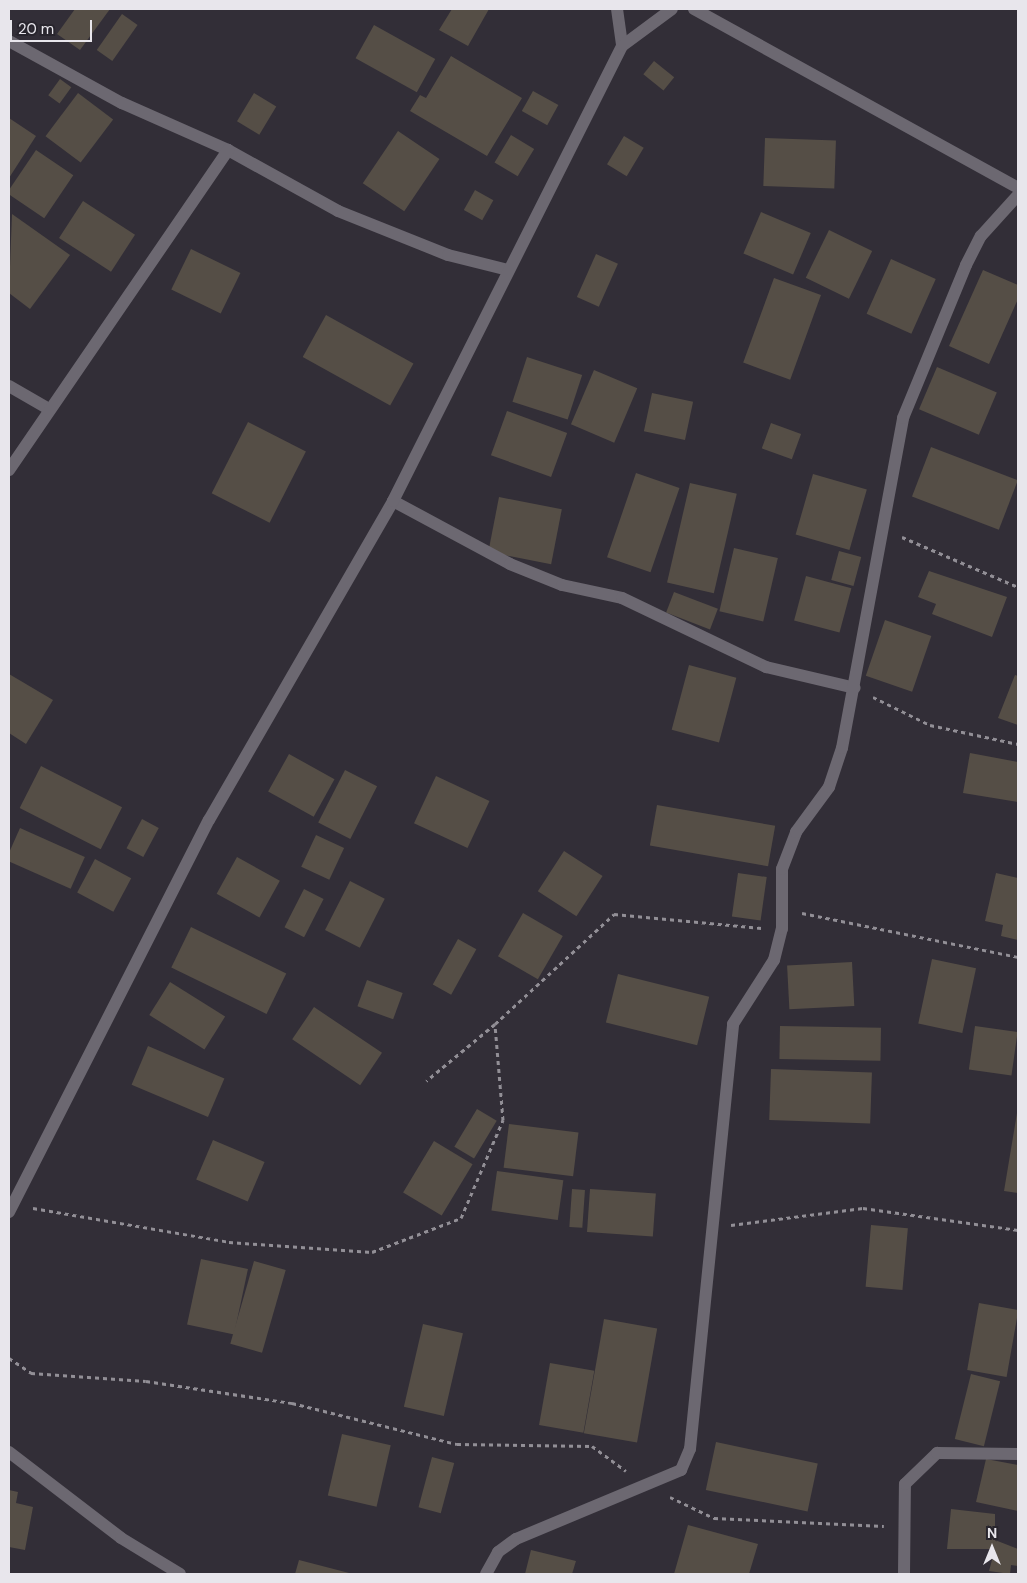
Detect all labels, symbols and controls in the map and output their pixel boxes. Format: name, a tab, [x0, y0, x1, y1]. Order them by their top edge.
scale bar	[12, 10, 95, 42]
text: 20 m	[18, 19, 54, 39]
north arrow	[967, 1523, 1017, 1573]
text: N	[987, 1524, 997, 1542]

